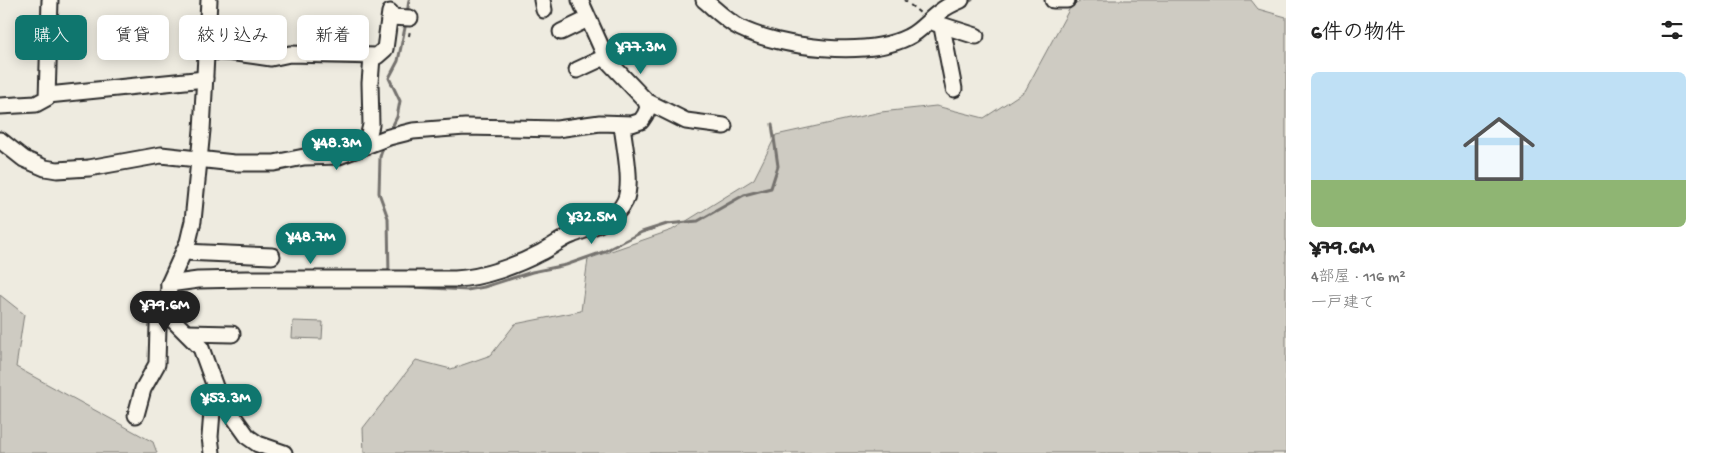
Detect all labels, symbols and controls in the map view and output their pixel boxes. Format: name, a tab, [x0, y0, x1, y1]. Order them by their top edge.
chip: 購入	[15, 15, 87, 60]
chip: 賃貸	[97, 15, 169, 60]
chip: 絞り込み	[179, 15, 287, 60]
chip: 新着	[297, 15, 369, 60]
icon: filters	[1658, 16, 1686, 44]
text: 6件の物件	[1311, 22, 1406, 47]
pin: ¥77.3M	[600, 32, 682, 75]
text: ¥77.3M	[617, 39, 665, 58]
icon: home	[1454, 104, 1544, 194]
pin: ¥48.3M	[296, 128, 378, 171]
text: ¥48.3M	[313, 135, 361, 154]
pin: ¥32.5M	[551, 202, 633, 245]
text: ¥32.5M	[568, 209, 616, 228]
pin: ¥48.7M	[270, 222, 352, 265]
text: ¥48.7M	[287, 229, 335, 248]
text: ¥79.6M	[1311, 237, 1374, 262]
text: 4部屋 · 116 m²	[1311, 269, 1406, 288]
pin: ¥79.6M	[124, 290, 206, 333]
text: 一戸建て	[1311, 295, 1375, 314]
text: ¥79.6M	[141, 297, 189, 316]
pin: ¥53.3M	[185, 384, 267, 426]
text: ¥53.3M	[202, 390, 250, 409]

